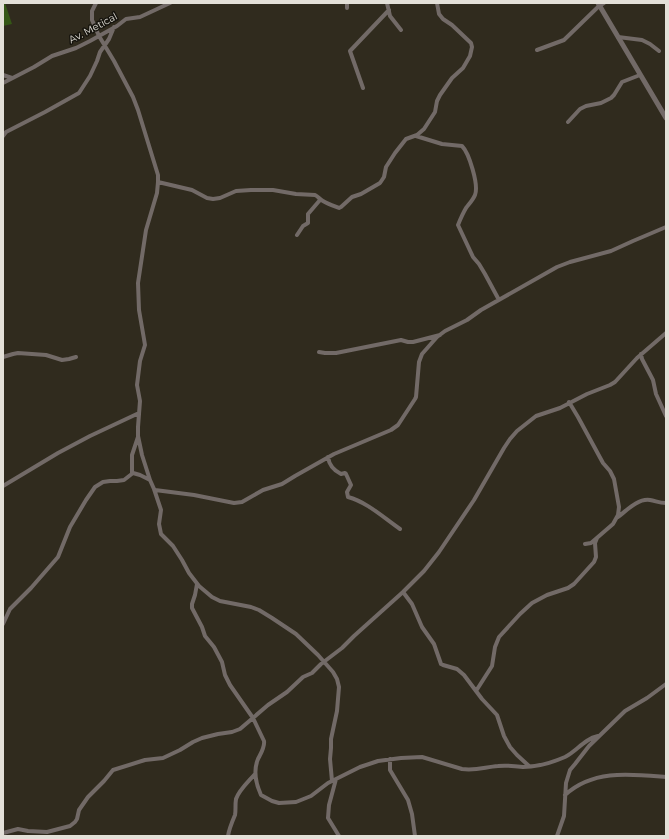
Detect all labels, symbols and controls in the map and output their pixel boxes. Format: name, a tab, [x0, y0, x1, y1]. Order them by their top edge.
street label: Av. Metical	[66, 10, 120, 46]

